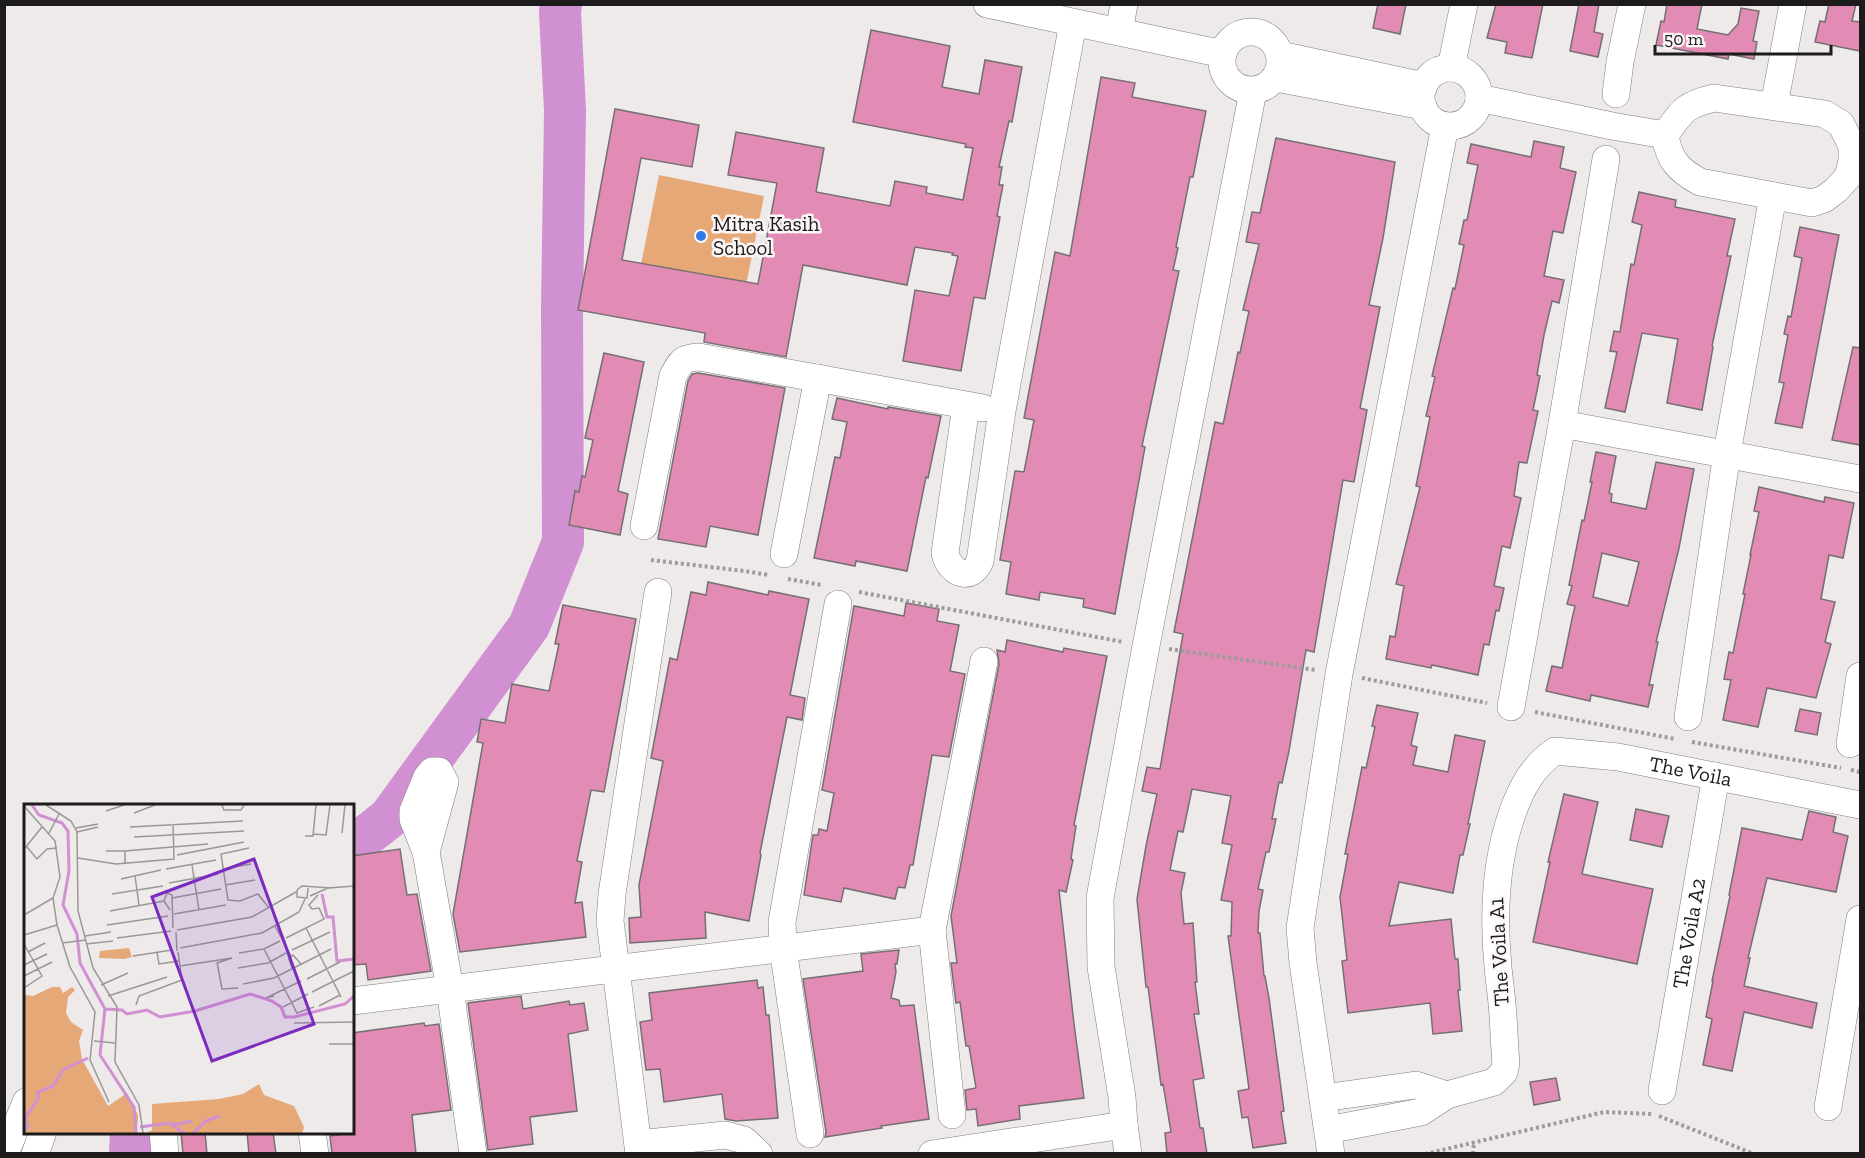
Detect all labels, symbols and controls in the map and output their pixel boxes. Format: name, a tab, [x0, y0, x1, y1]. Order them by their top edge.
scale bar	[1655, 18, 1830, 56]
text: 50 m	[1664, 28, 1704, 50]
place label: Mitra Kasih School	[713, 211, 820, 260]
marker: Mitra Kasih School	[694, 229, 708, 243]
street label: The Voila	[1647, 751, 1734, 791]
inset map	[24, 804, 354, 1134]
street label: The Voila A2	[1667, 876, 1710, 991]
street label: The Voila A1	[1483, 897, 1514, 1007]

